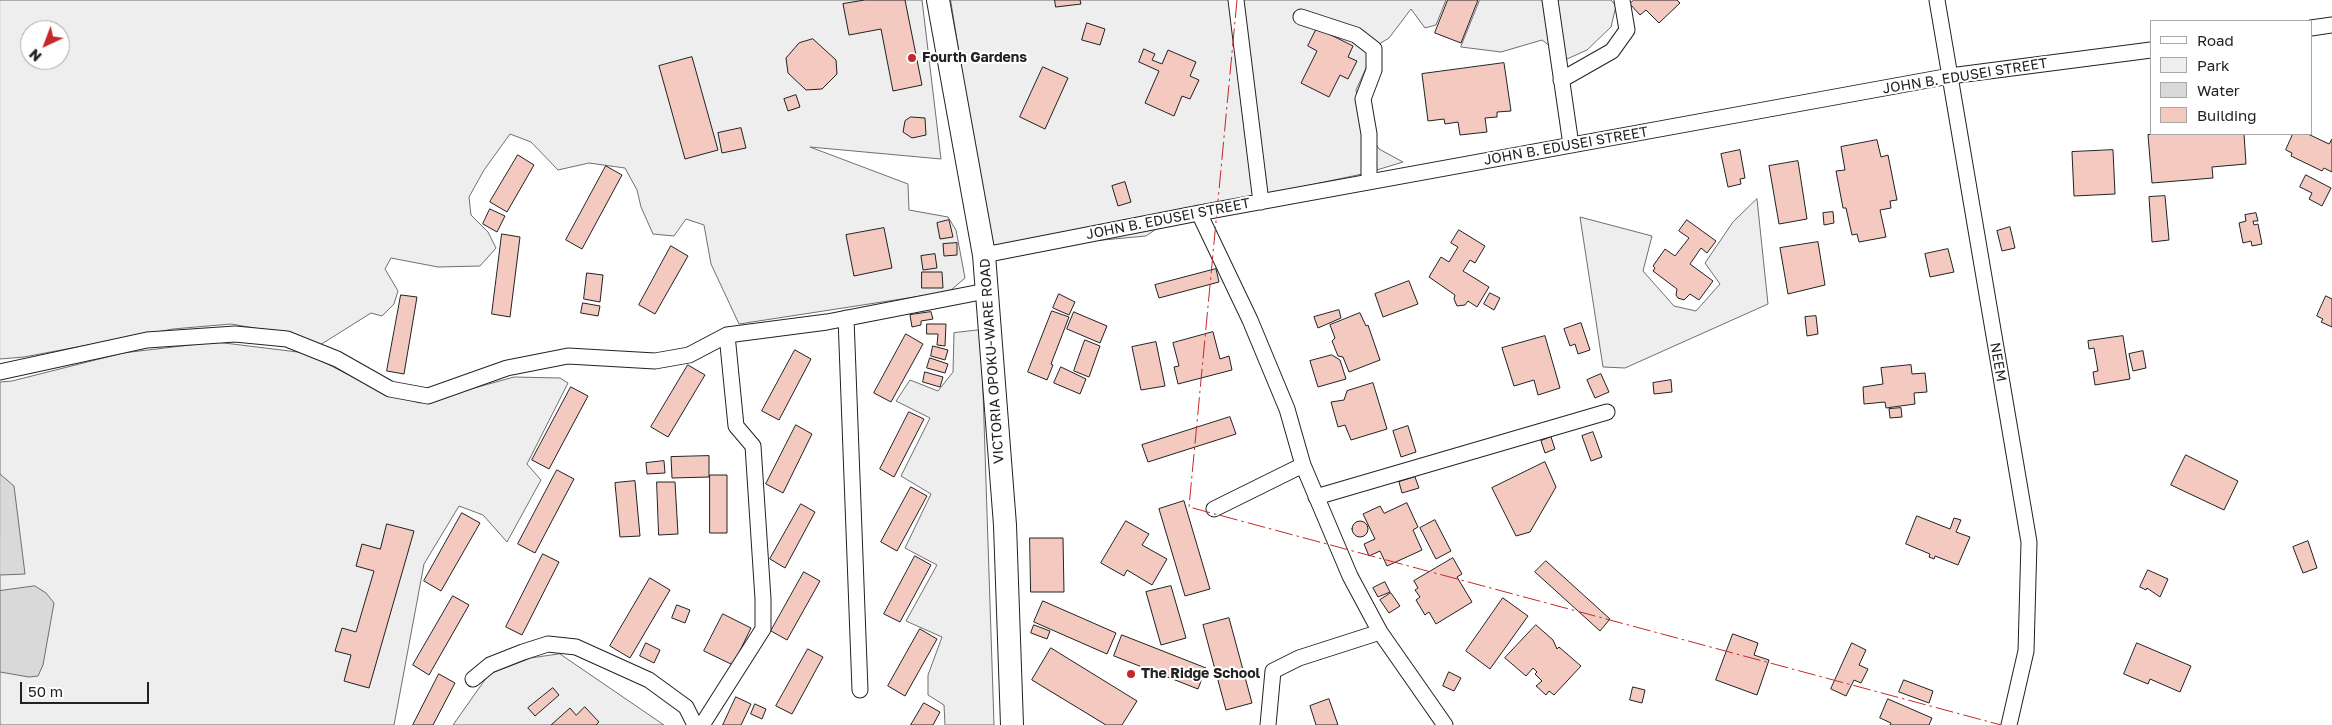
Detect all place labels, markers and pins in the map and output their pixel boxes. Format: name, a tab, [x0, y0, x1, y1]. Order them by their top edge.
place label: Fourth Gardens	[922, 50, 1027, 66]
marker: Fourth Gardens	[906, 52, 918, 64]
place label: The Ridge School	[1141, 666, 1260, 682]
marker: The Ridge School	[1125, 668, 1137, 680]

